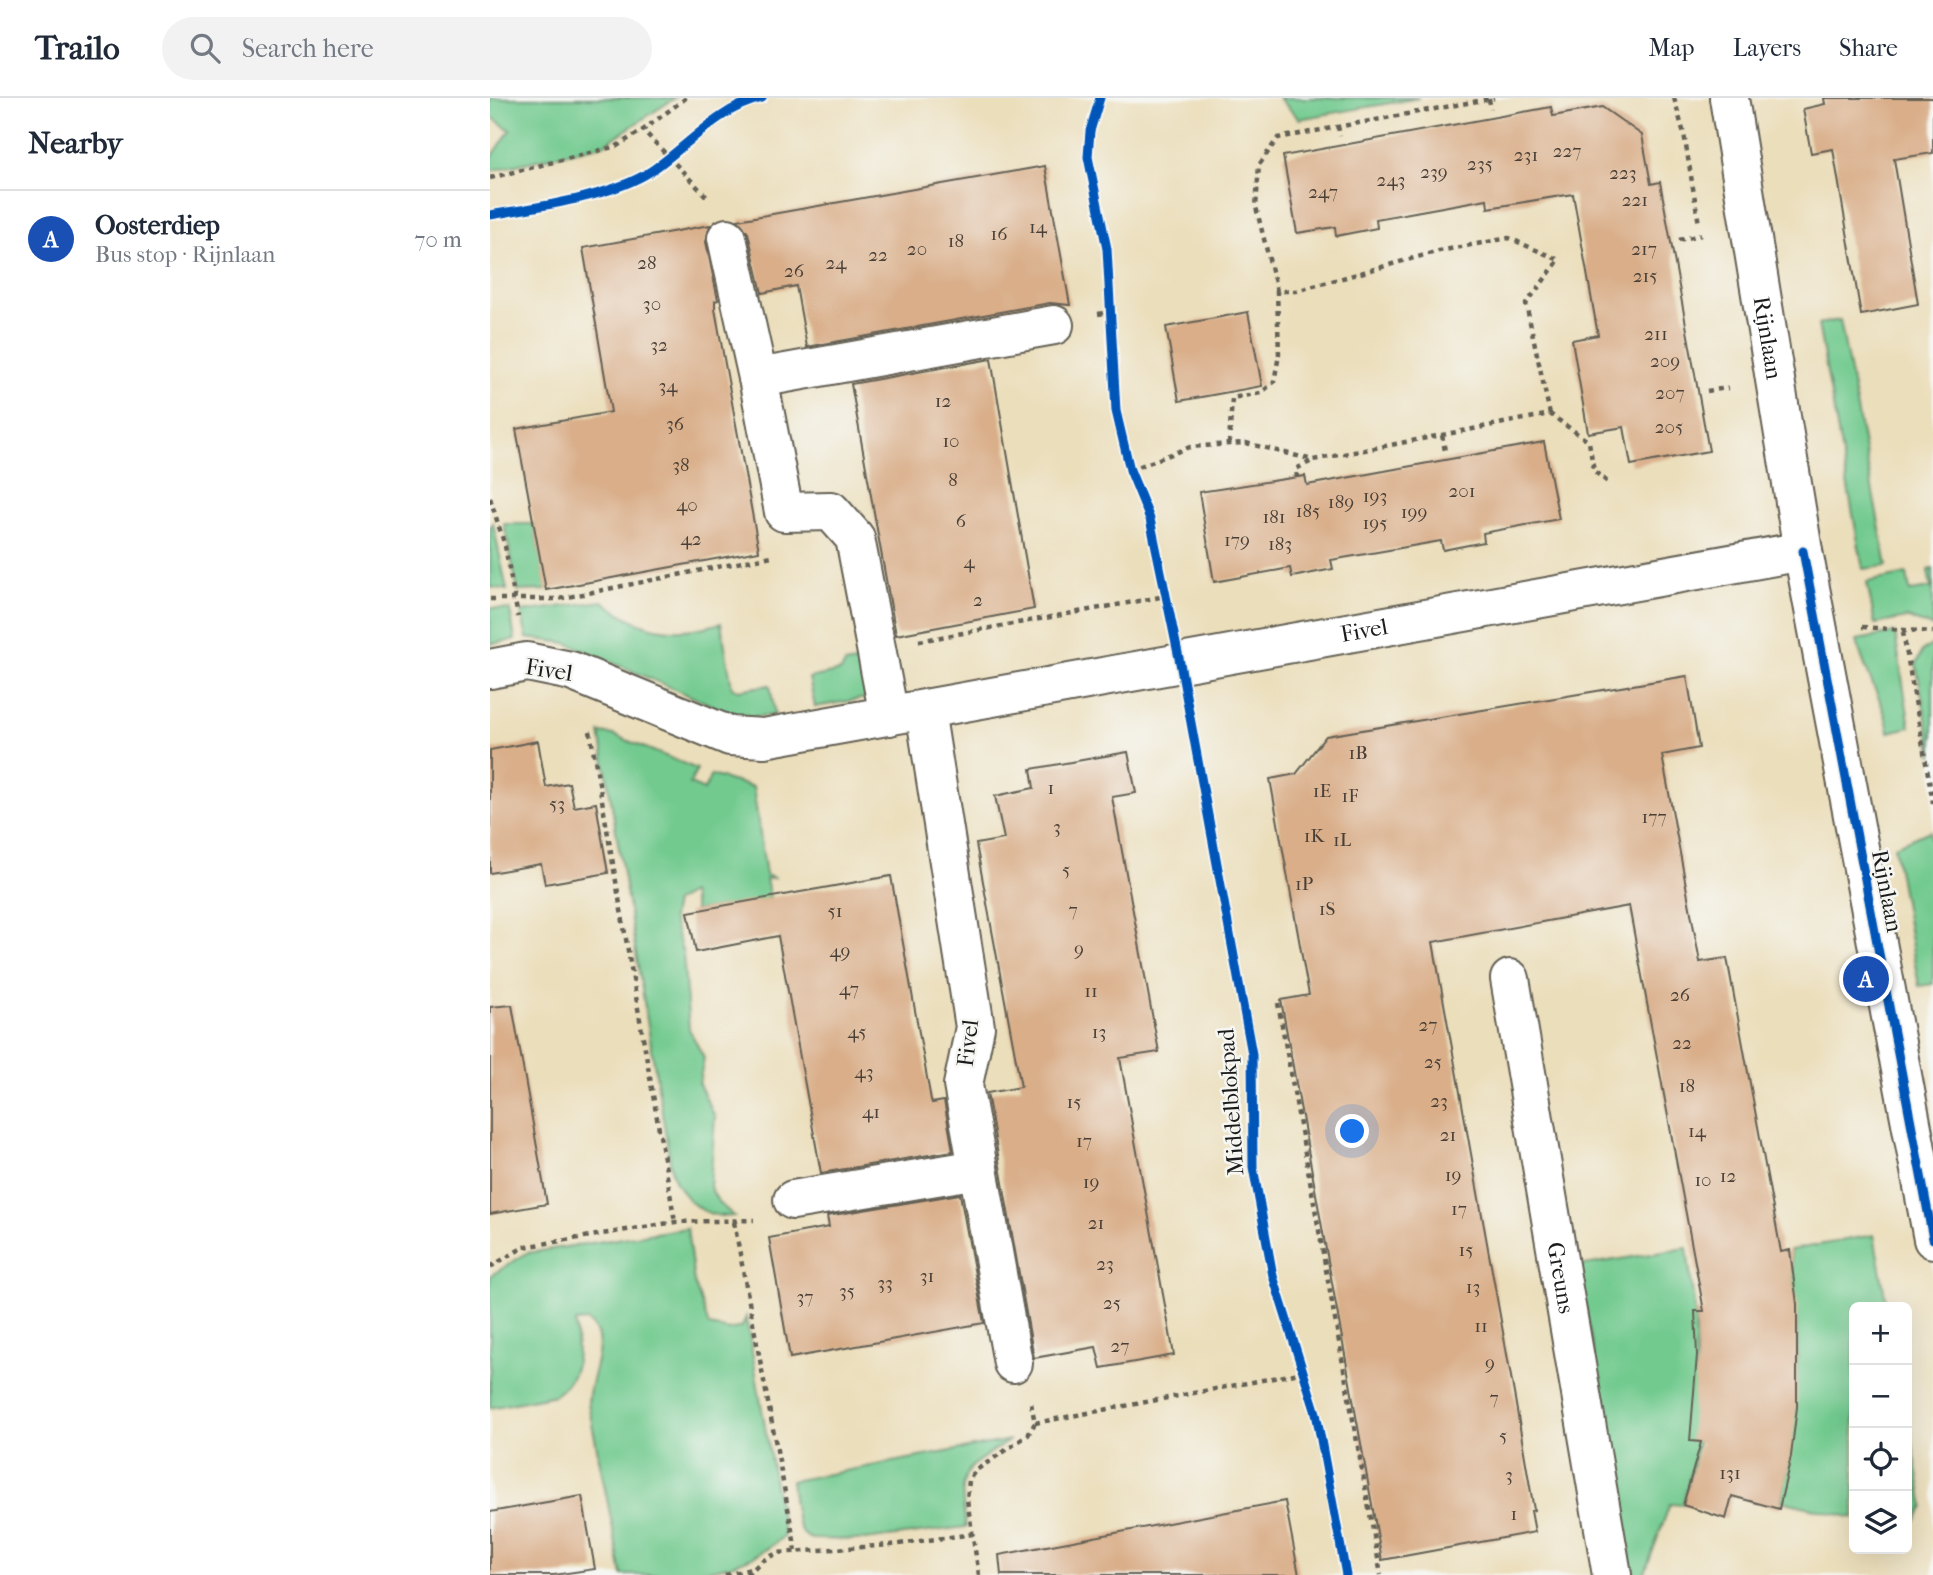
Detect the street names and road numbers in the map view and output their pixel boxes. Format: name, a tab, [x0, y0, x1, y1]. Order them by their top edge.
street label: Rijnlaan	[1748, 294, 1788, 382]
street label: Fivel	[1338, 612, 1390, 648]
street label: Fivel	[523, 653, 575, 687]
street label: Rijnlaan	[1866, 847, 1908, 935]
street label: Fivel	[952, 1017, 984, 1068]
street label: Middelblokpad	[1212, 1027, 1250, 1176]
street label: Greuns	[1542, 1240, 1581, 1315]

